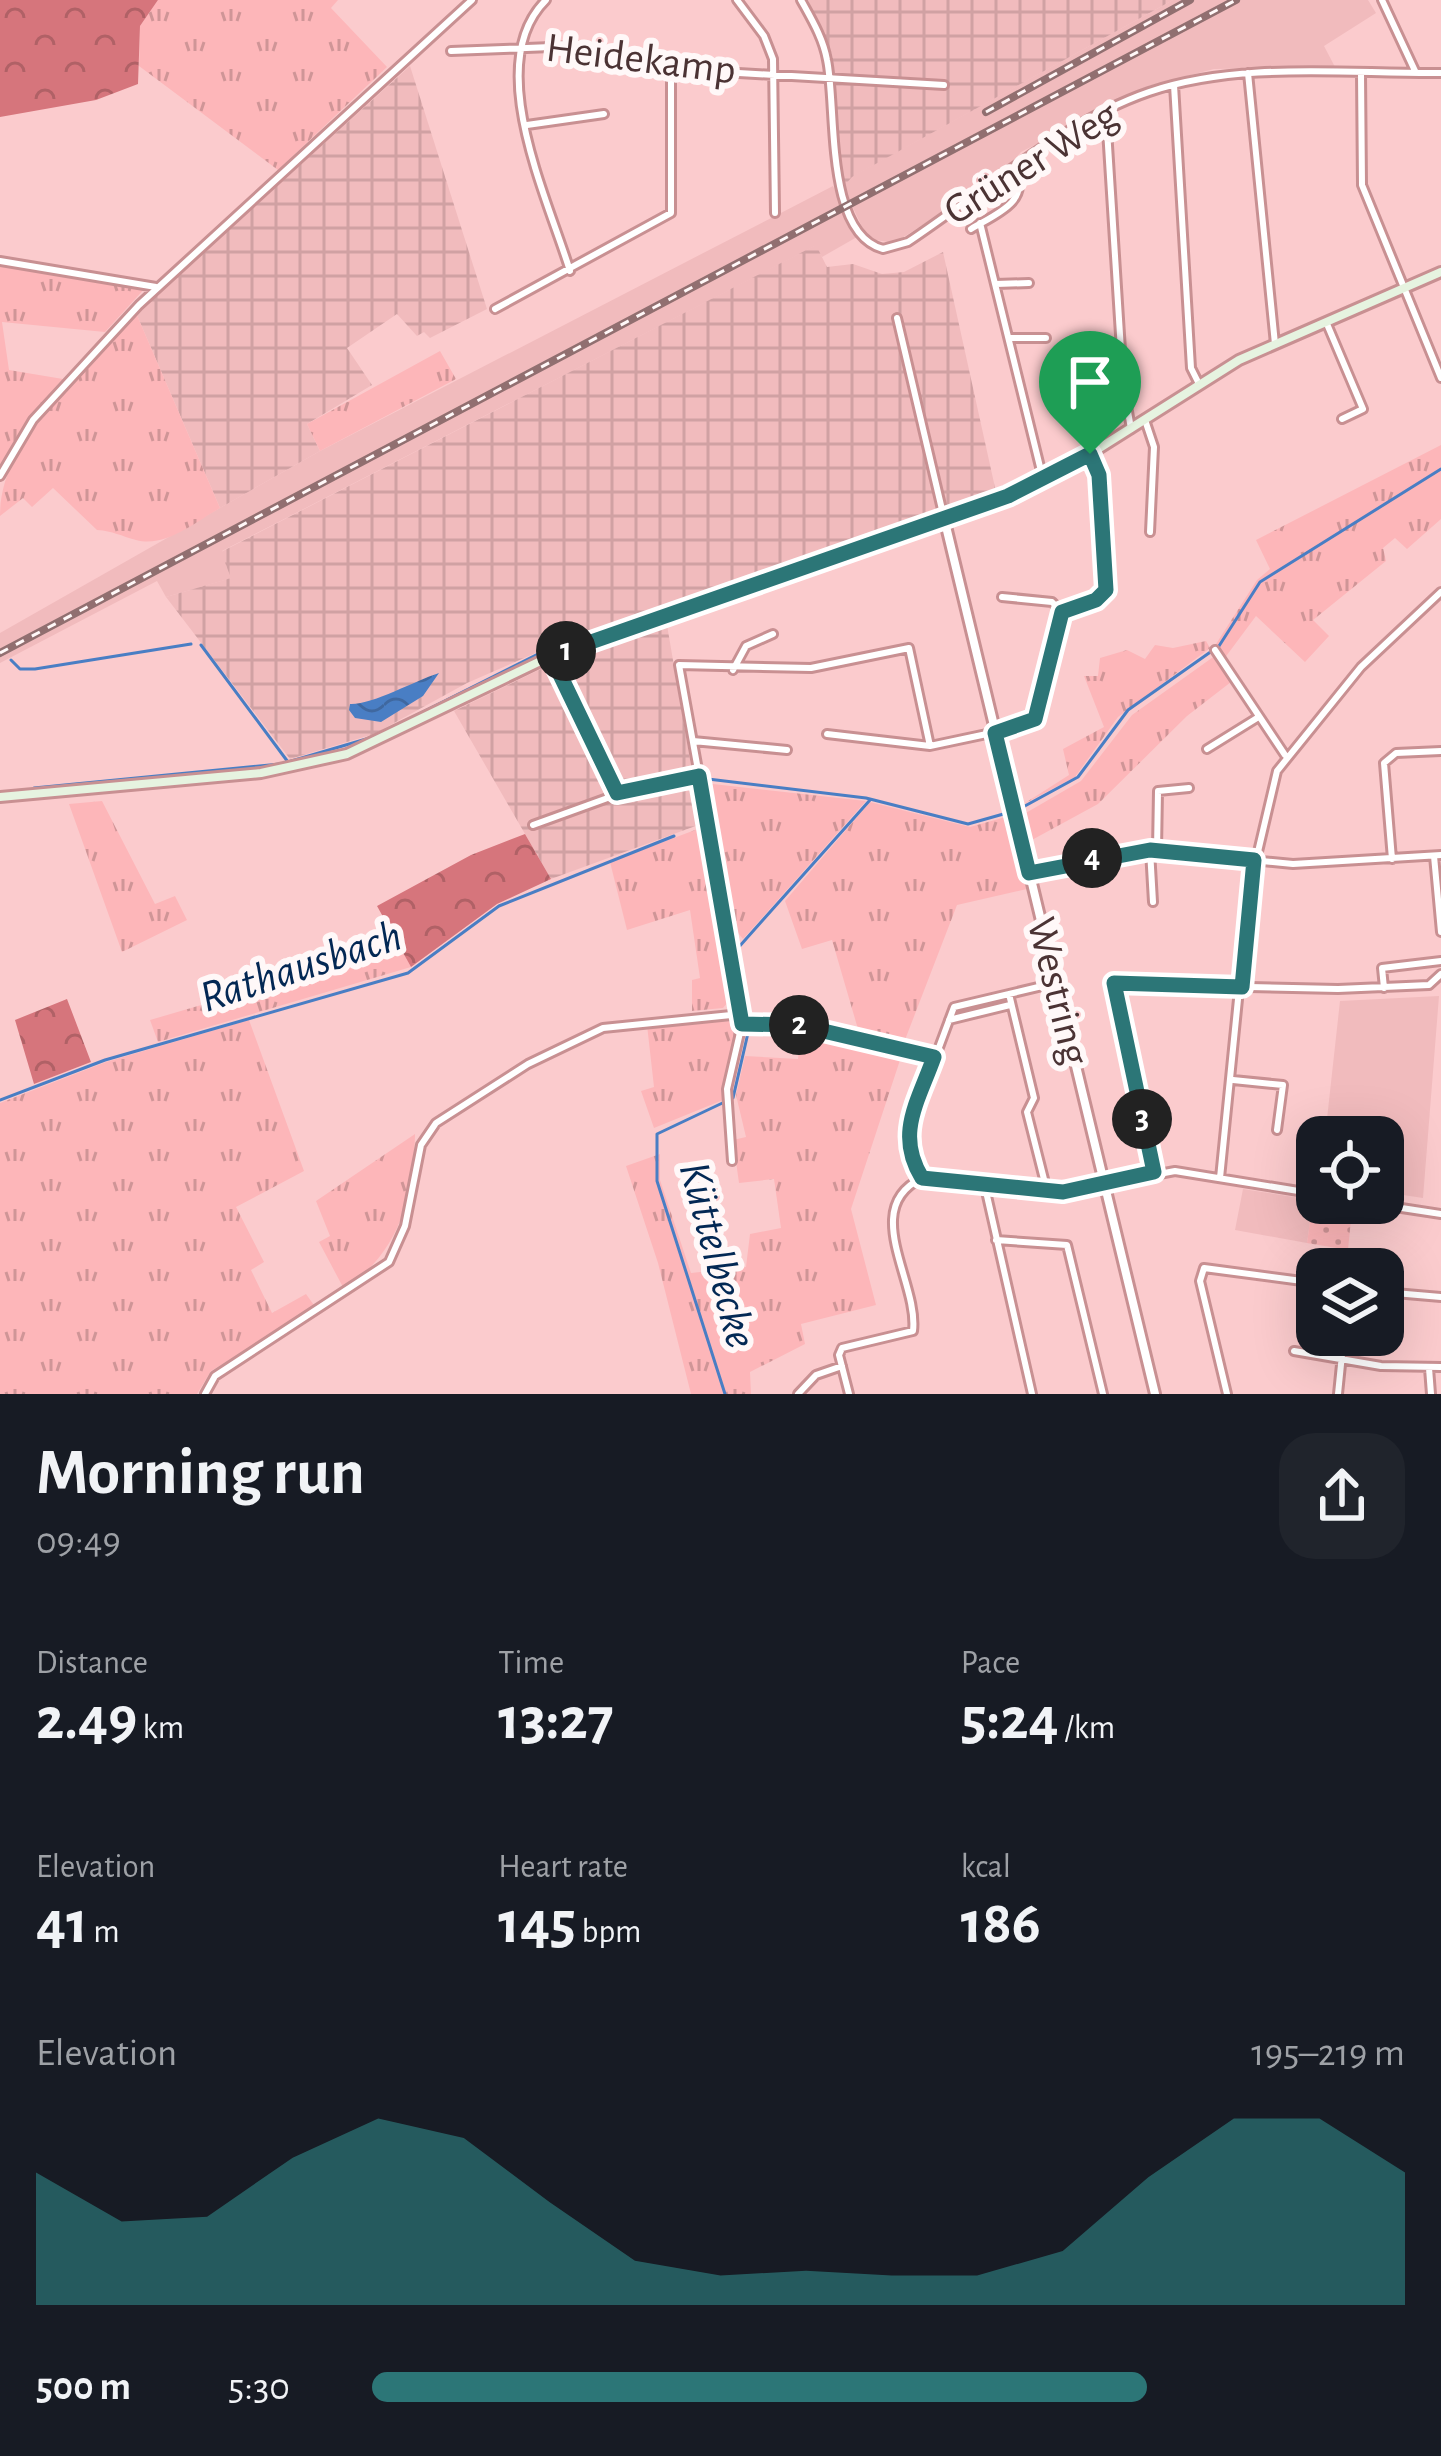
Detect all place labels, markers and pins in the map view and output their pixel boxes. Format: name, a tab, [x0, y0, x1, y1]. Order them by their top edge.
pin	[1039, 331, 1141, 454]
pin: 1	[536, 621, 596, 681]
pin: 4	[1062, 828, 1122, 888]
pin: 2	[769, 995, 829, 1055]
pin: 3	[1112, 1089, 1172, 1149]

